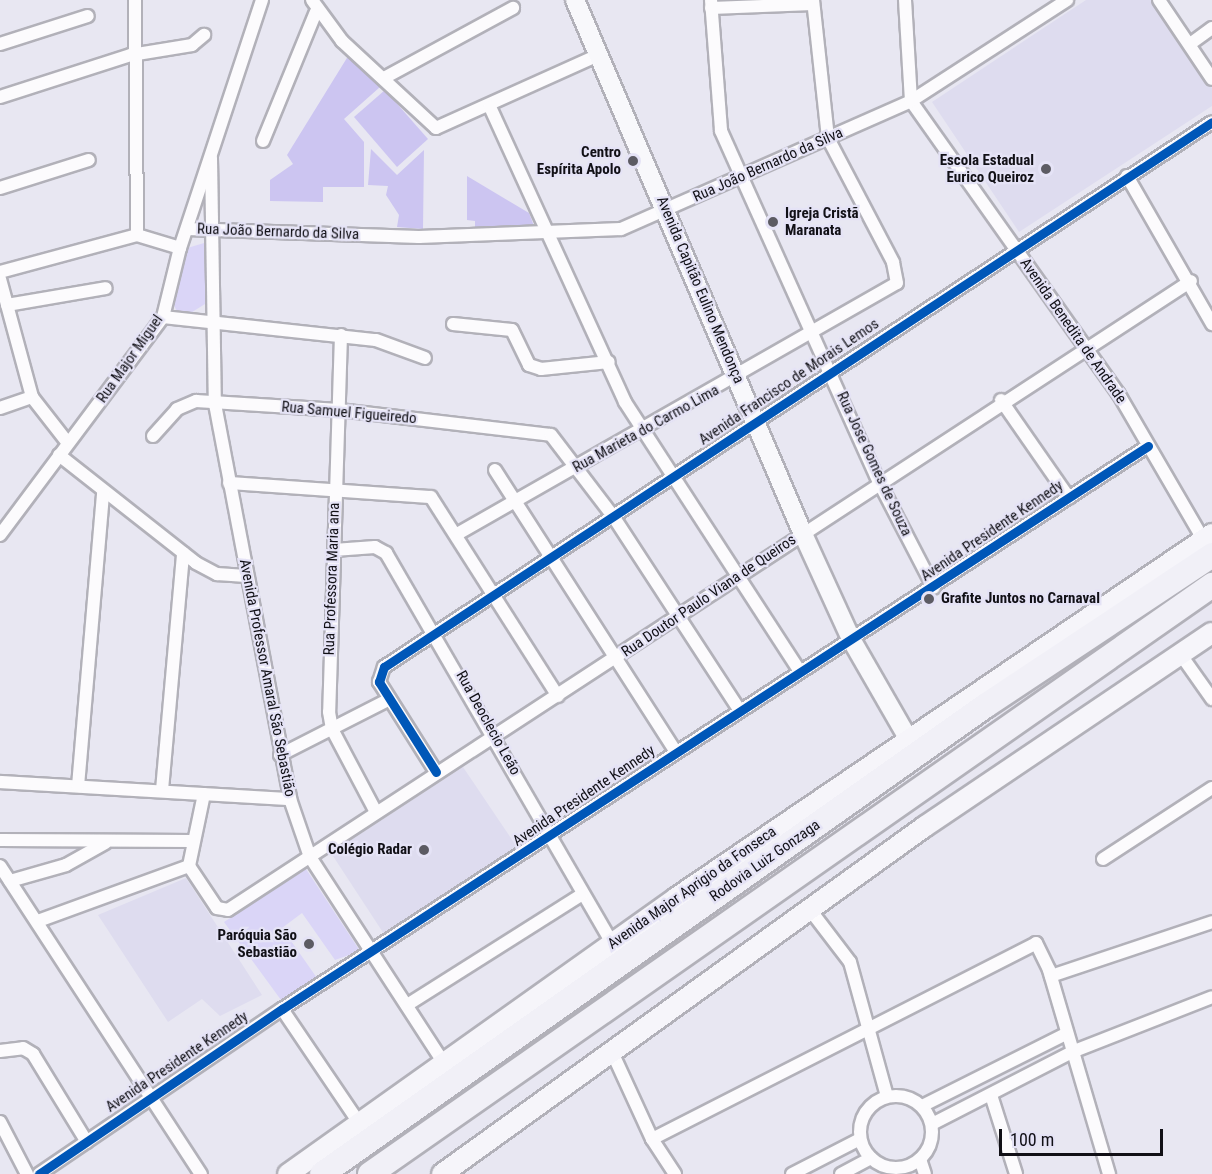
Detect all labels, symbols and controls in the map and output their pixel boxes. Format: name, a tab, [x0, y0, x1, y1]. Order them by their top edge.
street label: Rua João Bernardo da Silva	[690, 124, 846, 206]
place label: Centro Espírita Apolo	[537, 143, 621, 178]
place label: Escola Estadual Eurico Queiroz	[940, 151, 1034, 186]
marker: Centro Espírita Apolo	[626, 154, 640, 168]
marker: Escola Estadual Eurico Queiroz	[1039, 162, 1053, 176]
street label: Avenida Capitão Eulino Mendonça	[652, 194, 748, 386]
place label: Igreja Cristã Maranata	[785, 204, 859, 239]
marker: Igreja Cristã Maranata	[766, 215, 780, 229]
street label: Rua João Bernardo da Silva	[197, 220, 359, 244]
street label: Avenida Benedita de Andrade	[1016, 255, 1130, 407]
street label: Rua Major Miguel	[93, 312, 167, 406]
street label: Avenida Francisco de Morais Lemos	[696, 315, 882, 449]
street label: Rua Marieta do Carmo Lima	[570, 381, 722, 477]
street label: Rua Jose Gomes de Souza	[833, 389, 915, 539]
street label: Rua Samuel Figueiredo	[281, 398, 417, 428]
street label: Avenida Presidente Kennedy	[918, 477, 1066, 585]
street label: Rua Professora Maria ana	[320, 502, 344, 656]
street label: Rua Doutor Paulo Viana de Queiros	[618, 531, 800, 661]
street label: Avenida Professor Amaral São Sebastião	[235, 558, 299, 798]
place label: Grafite Juntos no Carnaval	[941, 590, 1100, 608]
marker: Grafite Juntos no Carnaval	[922, 592, 936, 606]
street label: Rua Deoclecio Leão	[452, 668, 524, 778]
street label: Avenida Presidente Kennedy	[510, 742, 658, 850]
street label: Rodovia Luiz Gonzaga	[706, 816, 824, 906]
street label: Avenida Major Aprigio da Fonseca	[604, 823, 780, 953]
place label: Colégio Radar	[328, 841, 412, 859]
marker: Colégio Radar	[417, 843, 431, 857]
place label: Paróquia São Sebastião	[218, 926, 297, 961]
marker: Paróquia São Sebastião	[302, 937, 316, 951]
street label: Avenida Presidente Kennedy	[103, 1008, 251, 1116]
scale bar	[1002, 1117, 1166, 1155]
text: 100 m	[1010, 1129, 1054, 1150]

